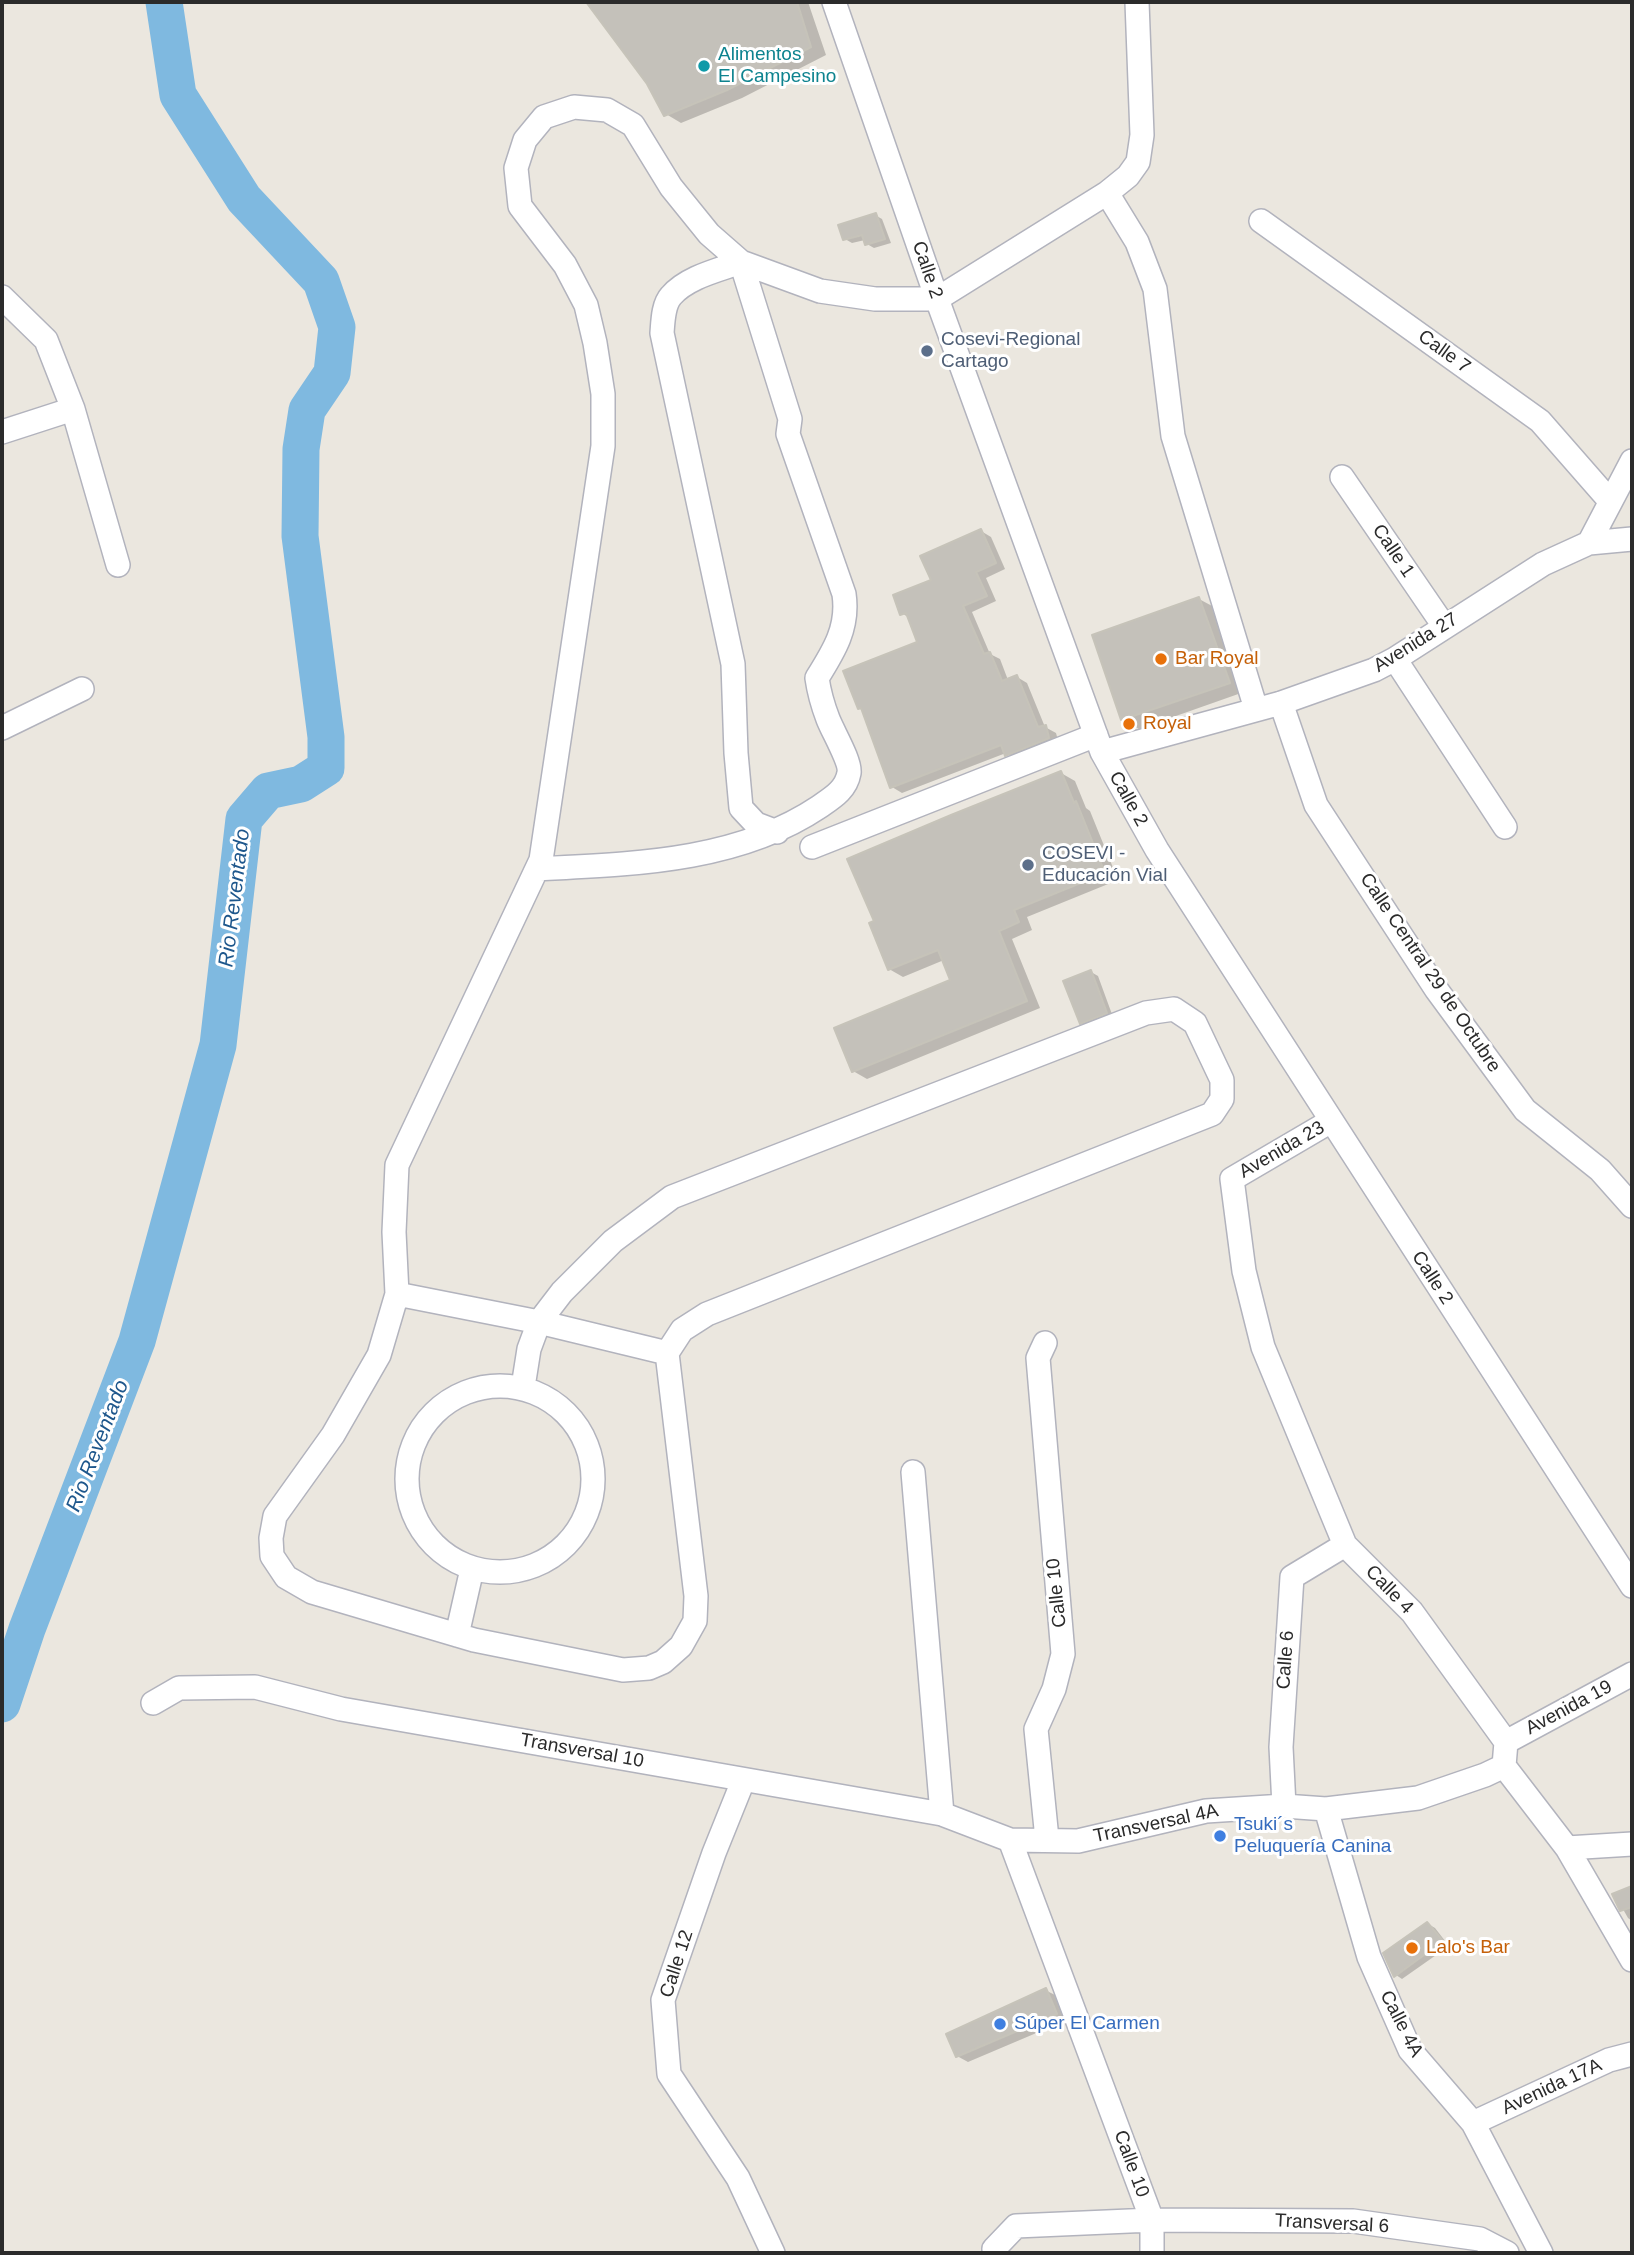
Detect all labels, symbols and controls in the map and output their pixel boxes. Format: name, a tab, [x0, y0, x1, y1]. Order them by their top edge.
place label: Alimentos El Campesino	[718, 44, 836, 88]
marker: Alimentos El Campesino	[696, 58, 712, 74]
street label: Calle 2	[907, 238, 947, 302]
street label: Calle 7	[1413, 325, 1475, 379]
place label: Cosevi-Regional Cartago	[941, 329, 1080, 373]
marker: Cosevi-Regional Cartago	[919, 343, 935, 359]
street label: Calle 1	[1367, 520, 1419, 582]
street label: Avenida 27	[1370, 608, 1462, 678]
place label: Bar Royal	[1175, 648, 1258, 670]
marker: Bar Royal	[1153, 651, 1169, 667]
place label: Royal	[1143, 713, 1192, 735]
marker: Royal	[1121, 716, 1137, 732]
street label: Calle 2	[1104, 768, 1152, 830]
water label: Rio Reventado	[214, 828, 256, 968]
place label: COSEVI - Educación Vial	[1042, 843, 1167, 887]
marker: COSEVI - Educación Vial	[1020, 857, 1036, 873]
street label: Calle Central 29 de Octubre	[1355, 869, 1505, 1077]
street label: Avenida 23	[1235, 1116, 1329, 1184]
street label: Calle 2	[1406, 1247, 1458, 1309]
water label: Rio Reventado	[61, 1377, 135, 1515]
street label: Calle 10	[1042, 1557, 1072, 1629]
street label: Calle 4	[1360, 1561, 1418, 1619]
street label: Calle 6	[1273, 1630, 1299, 1690]
street label: Avenida 19	[1522, 1676, 1616, 1740]
street label: Transversal 10	[518, 1729, 646, 1773]
street label: Transversal 4A	[1091, 1800, 1221, 1848]
place label: Tsuki´s Peluquería Canina	[1234, 1814, 1391, 1858]
marker: Tsuki´s Peluquería Canina	[1212, 1828, 1228, 1844]
street label: Calle 12	[655, 1927, 699, 2001]
place label: Lalo's Bar	[1426, 1937, 1510, 1959]
marker: Lalo's Bar	[1404, 1940, 1420, 1956]
street label: Calle 4A	[1375, 1987, 1427, 2061]
place label: Súper El Carmen	[1014, 2013, 1160, 2035]
marker: Súper El Carmen	[992, 2016, 1008, 2032]
street label: Avenida 17A	[1499, 2054, 1605, 2120]
street label: Calle 10	[1108, 2127, 1154, 2201]
street label: Transversal 6	[1274, 2210, 1390, 2238]

